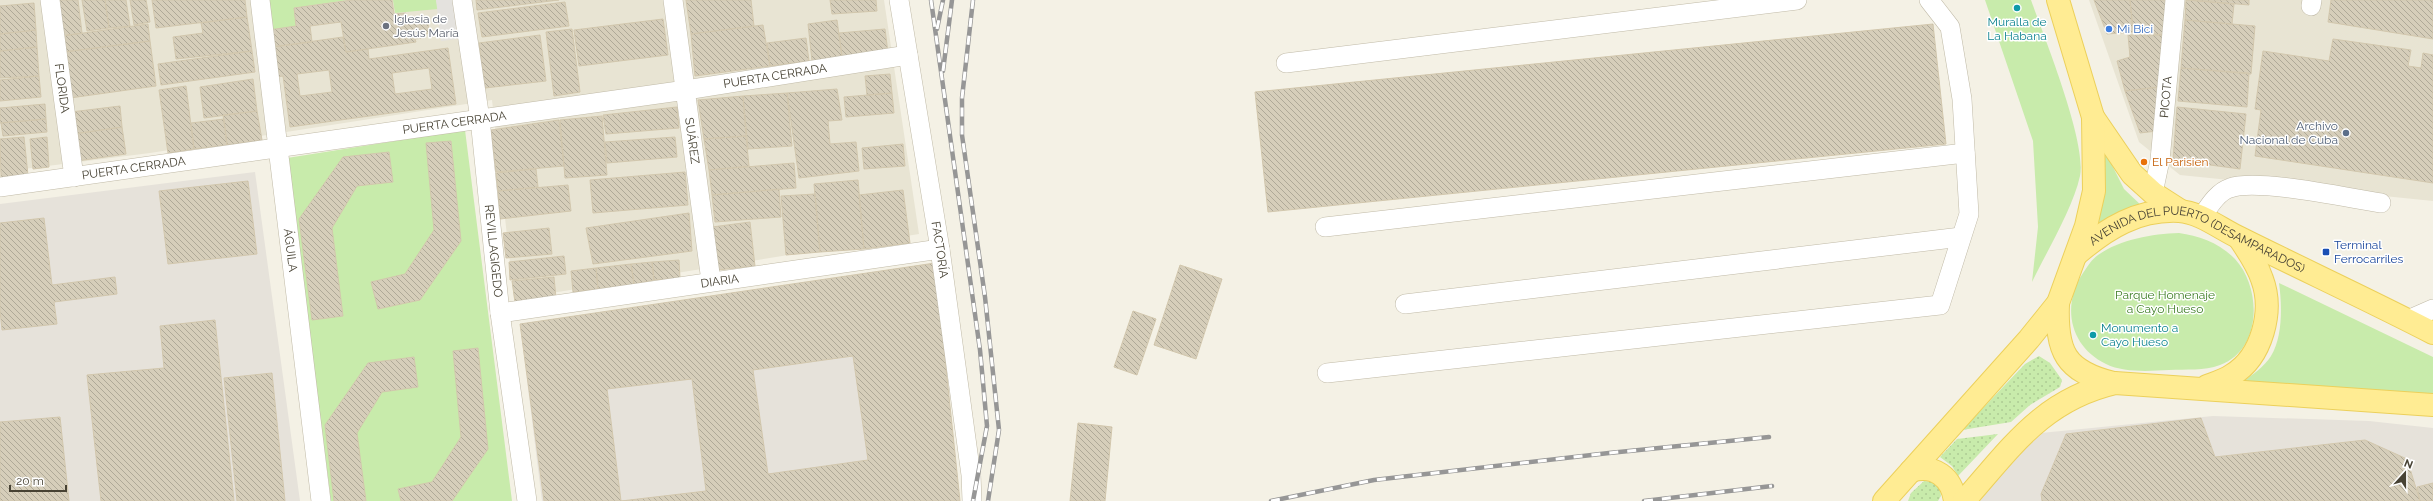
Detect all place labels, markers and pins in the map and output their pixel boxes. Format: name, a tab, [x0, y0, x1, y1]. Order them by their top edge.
marker: Muralla de La Habana	[2012, 3, 2022, 13]
place label: Iglesia de Jesús María	[394, 12, 459, 40]
place label: Muralla de La Habana	[1987, 15, 2047, 43]
marker: Iglesia de Jesús María	[381, 21, 391, 31]
place label: Mi Bici	[2117, 22, 2153, 36]
marker: Mi Bici	[2104, 24, 2114, 34]
place label: Archivo Nacional de Cuba	[2240, 119, 2338, 147]
marker: Archivo Nacional de Cuba	[2341, 128, 2351, 138]
place label: El Parisien	[2152, 155, 2209, 169]
marker: El Parisien	[2139, 157, 2149, 167]
place label: Terminal Ferrocarriles	[2334, 238, 2404, 266]
marker: Terminal Ferrocarriles	[2321, 247, 2331, 257]
place label: Monumento a Cayo Hueso	[2101, 321, 2178, 349]
marker: Monumento a Cayo Hueso	[2088, 330, 2098, 340]

